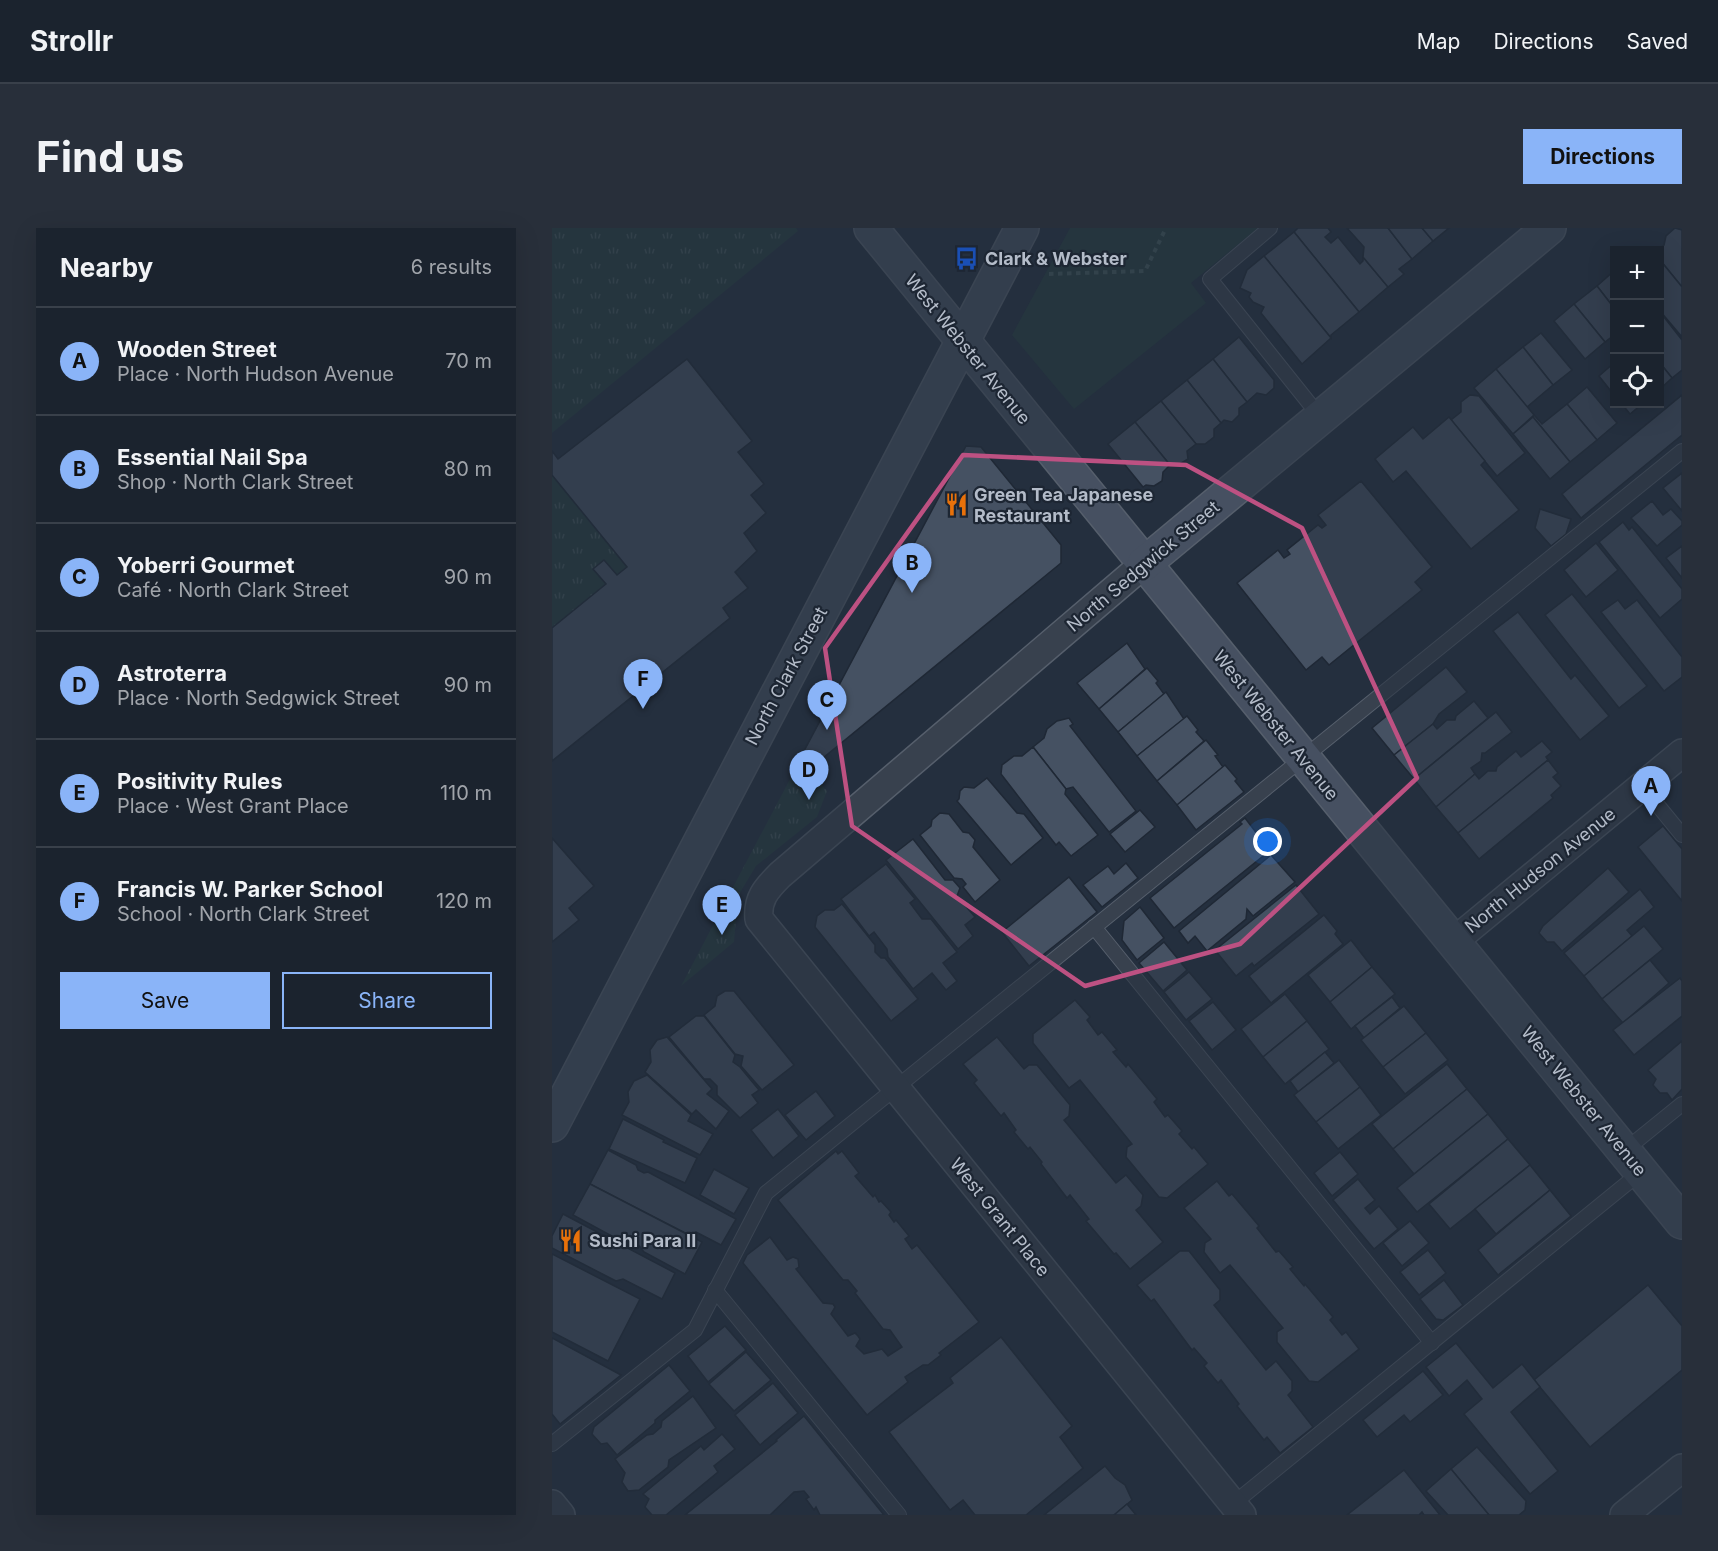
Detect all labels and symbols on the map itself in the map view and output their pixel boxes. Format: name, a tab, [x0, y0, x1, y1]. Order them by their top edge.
bus stop icon: Clark & Webster	[954, 245, 980, 271]
place label: Clark & Webster	[985, 248, 1127, 269]
street label: West Webster Avenue	[901, 270, 1035, 428]
place label: Green Tea Japanese Restaurant	[974, 484, 1153, 526]
restaurant icon: Green Tea Japanese Restaurant	[943, 491, 969, 517]
street label: North Sedgwick Street	[1063, 496, 1223, 636]
pin: B	[892, 544, 932, 593]
street label: North Clark Street	[740, 603, 832, 749]
street label: West Webster Avenue	[1209, 646, 1343, 804]
pin: F	[624, 660, 662, 709]
pin: C	[808, 680, 846, 730]
pin: D	[790, 750, 828, 800]
pin: A	[1632, 766, 1670, 816]
street label: North Hudson Avenue	[1461, 803, 1619, 937]
your location	[1253, 827, 1282, 856]
pin: E	[702, 886, 742, 935]
street label: West Webster Avenue	[1517, 1022, 1651, 1180]
street label: West Grant Place	[946, 1153, 1054, 1281]
restaurant icon: Sushi Para II	[558, 1227, 584, 1253]
place label: Sushi Para II	[589, 1230, 696, 1251]

